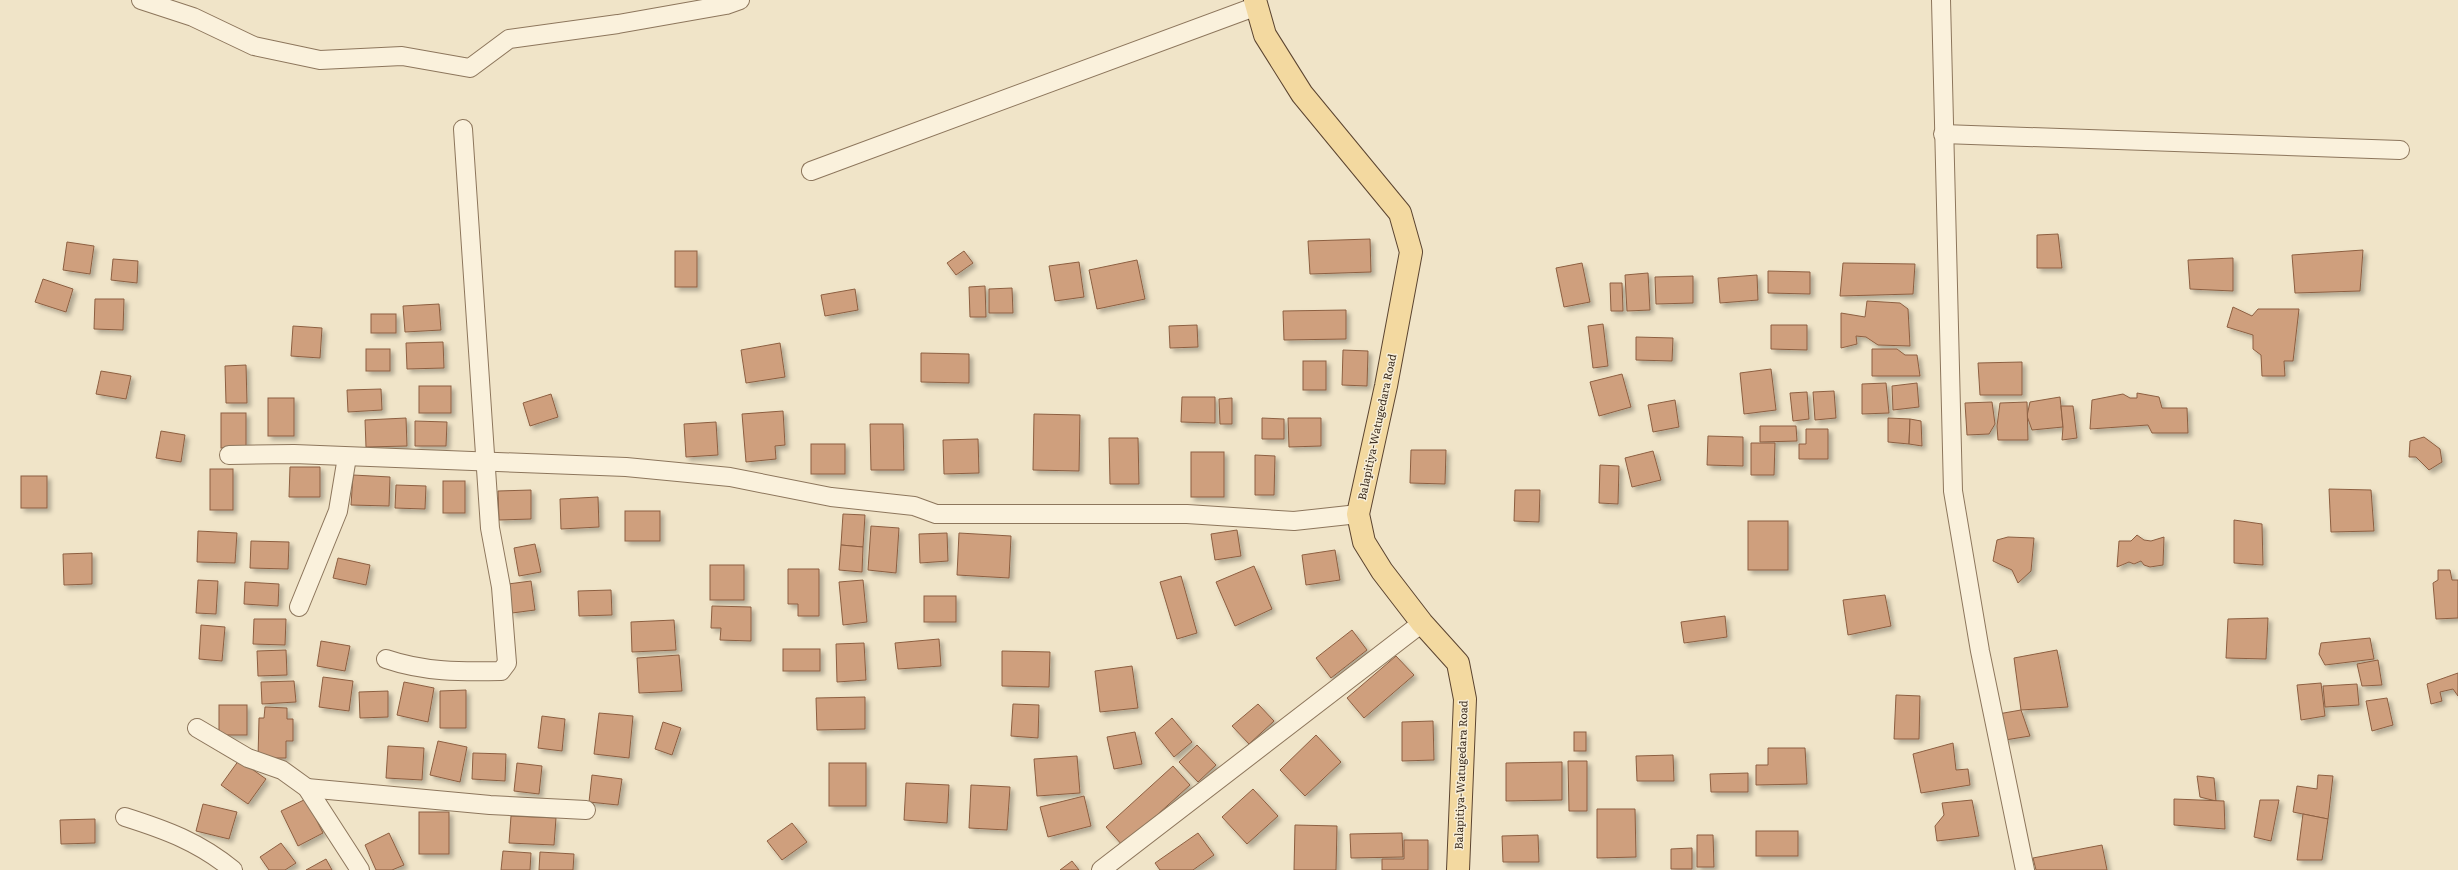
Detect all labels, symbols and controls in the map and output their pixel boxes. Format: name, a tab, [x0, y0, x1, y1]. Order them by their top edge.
street label: Balapitiya-Watugedara Road	[1353, 352, 1399, 501]
street label: Balapitiya-Watugedara Road	[1449, 700, 1471, 850]

